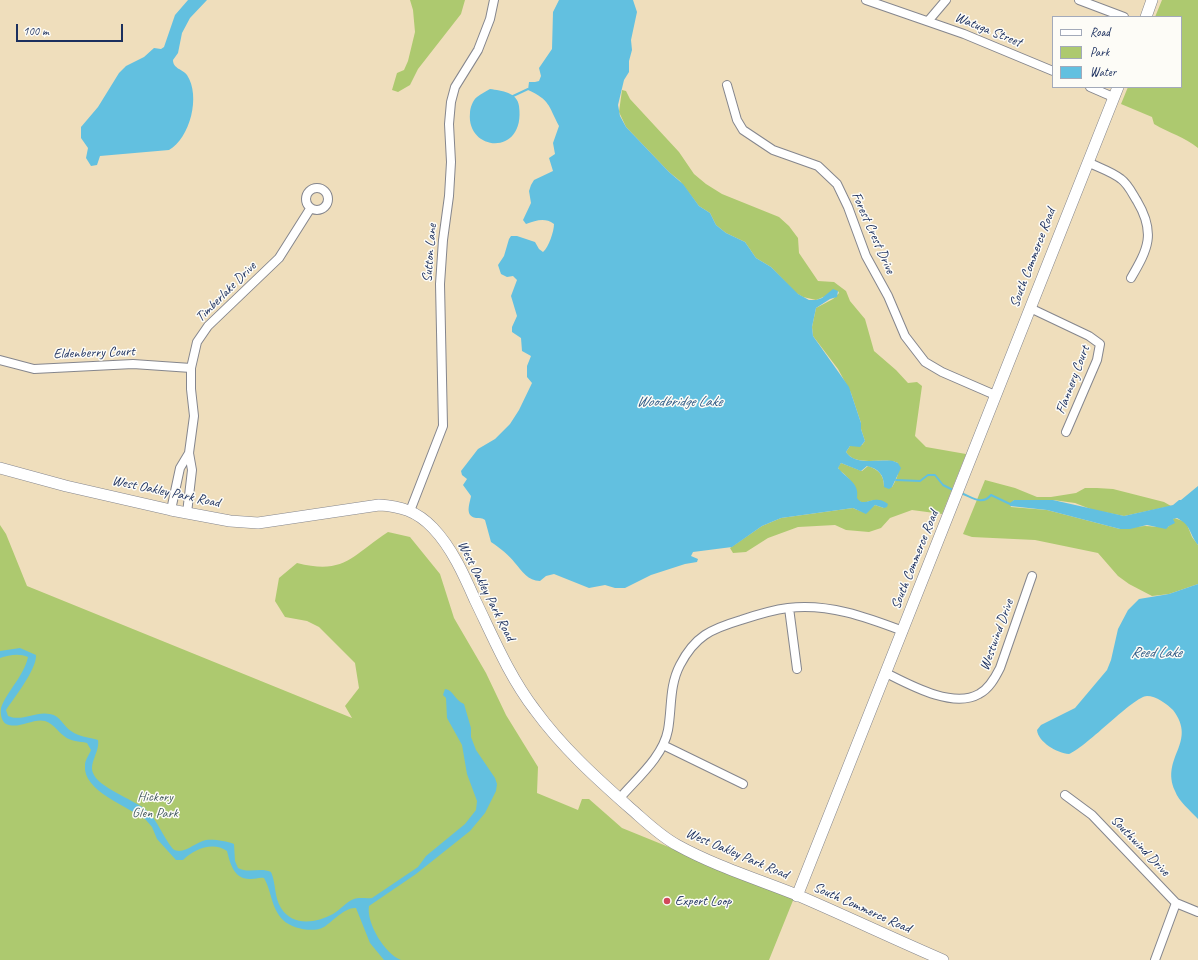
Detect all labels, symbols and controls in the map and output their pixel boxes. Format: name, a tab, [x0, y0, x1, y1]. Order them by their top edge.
street label: Watuga Street	[952, 9, 1024, 51]
scale bar	[18, 16, 125, 42]
legend	[1052, 16, 1182, 88]
text: 100 m	[23, 23, 49, 39]
text: Road	[1090, 24, 1110, 40]
text: Park	[1090, 44, 1109, 60]
text: Water	[1090, 64, 1116, 80]
street label: Forest Crest Drive	[848, 190, 898, 276]
street label: South Commerce Road	[1006, 206, 1060, 310]
street label: Sutton Lane	[419, 223, 441, 283]
street label: Timberlake Drive	[192, 258, 260, 326]
street label: Eldenberry Court	[53, 343, 135, 363]
street label: Flannery Court	[1052, 343, 1094, 417]
water label: Woodbridge Lake	[636, 393, 722, 411]
street label: West Oakley Park Road	[111, 472, 221, 512]
street label: South Commerce Road	[888, 508, 942, 612]
street label: West Oakley Park Road	[454, 538, 518, 644]
street label: Westwind Drive	[976, 597, 1018, 673]
water label: Reed Lake	[1131, 644, 1181, 662]
park label: Hickory Glen Park	[132, 789, 178, 822]
street label: Southwind Drive	[1107, 812, 1173, 880]
street label: West Oakley Park Road	[683, 825, 791, 883]
street label: South Commerce Road	[811, 879, 913, 937]
place label: Expert Loop	[675, 893, 731, 909]
marker: Expert Loop	[662, 896, 672, 906]

